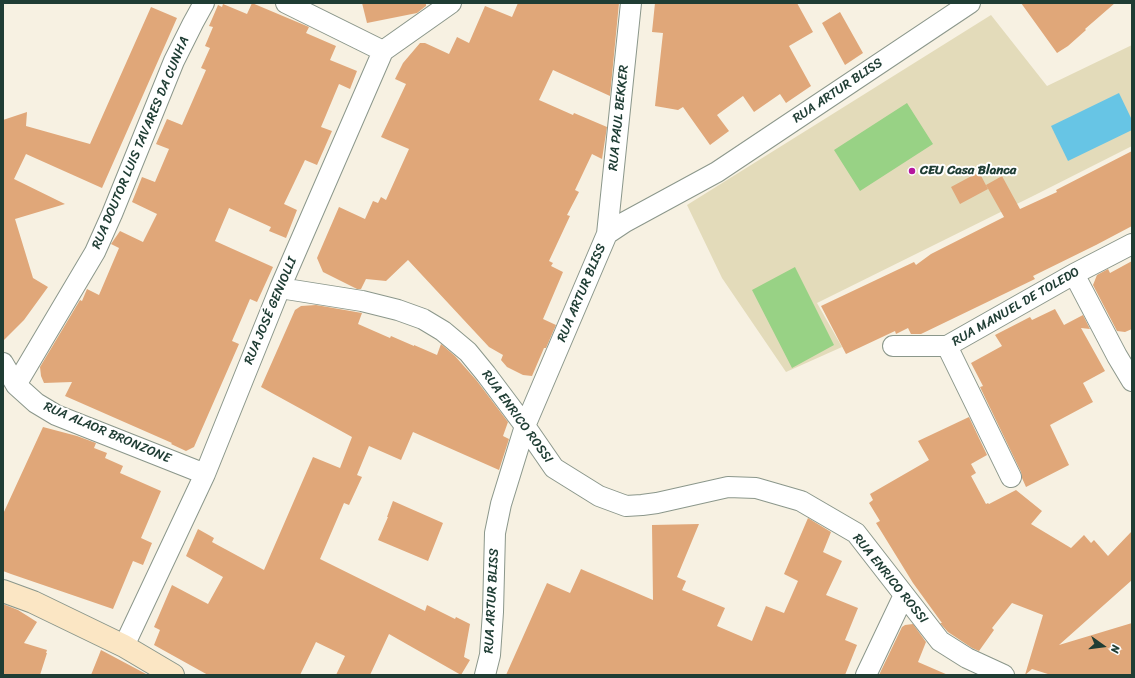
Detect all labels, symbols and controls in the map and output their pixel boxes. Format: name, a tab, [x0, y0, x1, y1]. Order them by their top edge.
street label: RUA DOUTOR LUIS TAVARES DA CUNHA	[89, 35, 193, 251]
street label: RUA ARTUR BLISS	[790, 55, 886, 127]
street label: RUA PAUL BEKKER	[606, 64, 632, 172]
place label: CEU Casa Blanca	[920, 163, 1016, 179]
marker: CEU Casa Blanca	[907, 166, 917, 176]
street label: RUA ARTUR BLISS	[554, 242, 610, 344]
street label: RUA JOSÉ GENIOLLI	[241, 255, 301, 367]
street label: RUA MANUEL DE TOLEDO	[950, 264, 1082, 350]
street label: RUA ENRICO ROSSI	[478, 368, 556, 466]
street label: RUA ALAOR BRONZONE	[41, 399, 173, 467]
street label: RUA ENRICO ROSSI	[849, 531, 931, 627]
street label: RUA ARTUR BLISS	[481, 548, 503, 654]
north arrow	[1083, 626, 1123, 666]
text: N	[1105, 643, 1125, 655]

